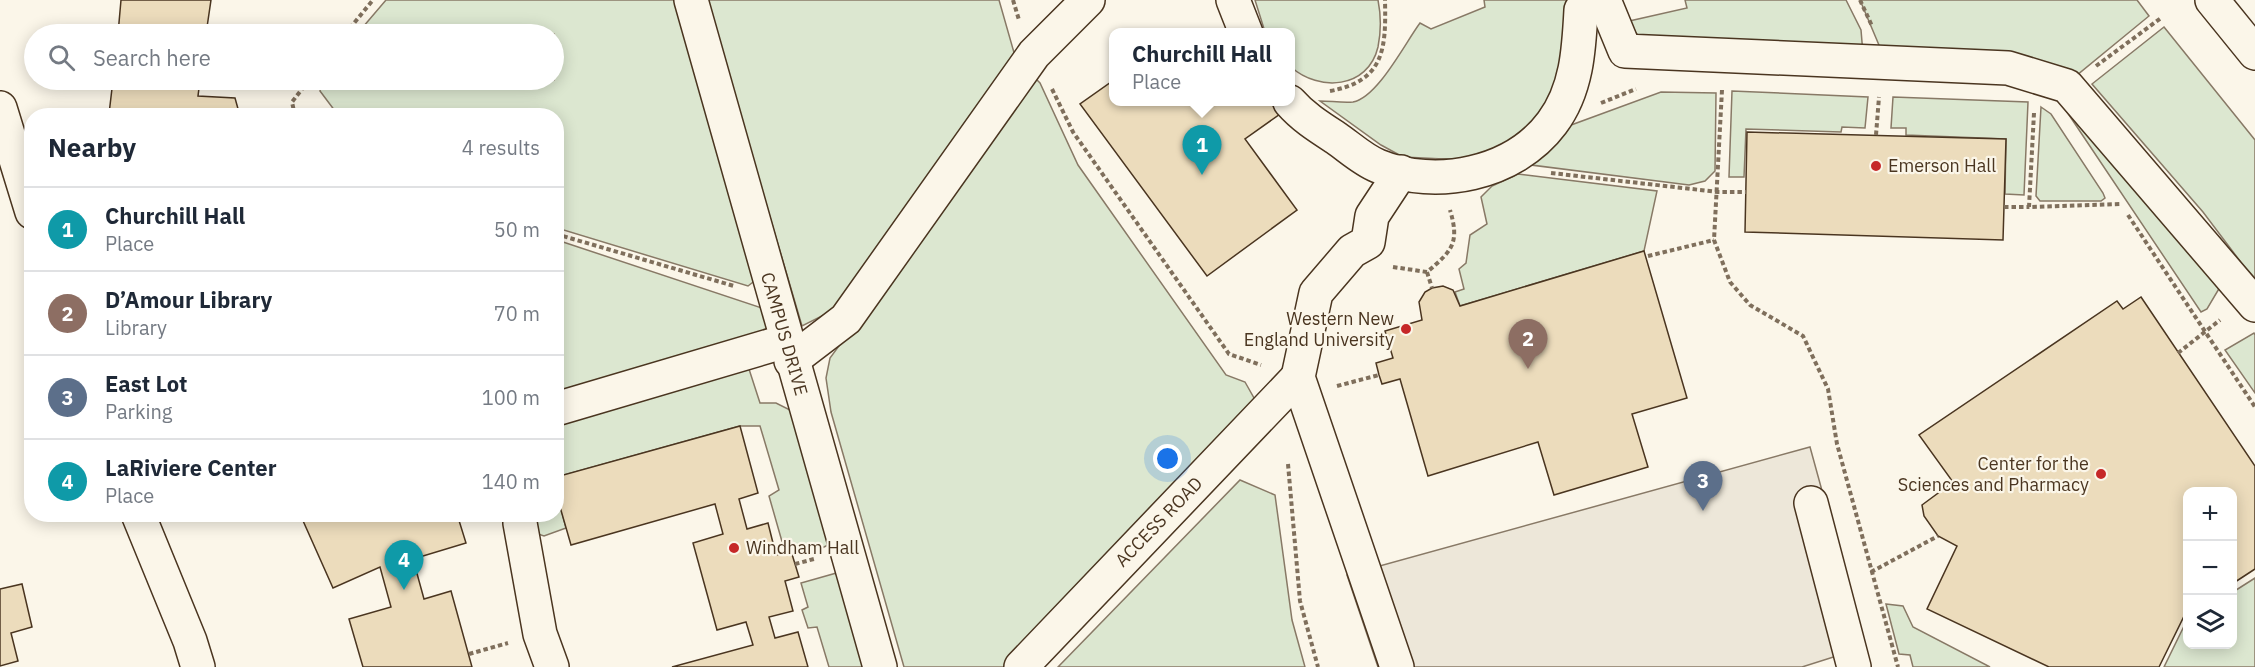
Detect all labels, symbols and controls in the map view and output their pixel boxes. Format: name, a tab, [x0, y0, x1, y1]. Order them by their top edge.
search box	[24, 24, 564, 90]
popup	[1109, 28, 1295, 106]
text: Churchill Hall	[1132, 39, 1272, 68]
icon: search	[45, 41, 78, 74]
text: Search here	[93, 43, 211, 72]
text: Place	[1132, 68, 1181, 95]
pin: 1	[1182, 126, 1222, 175]
text: Nearby	[48, 130, 136, 164]
text: 4 results	[462, 134, 540, 161]
place label: Emerson Hall	[1888, 154, 1996, 177]
marker: Emerson Hall	[1869, 159, 1883, 173]
text: Churchill Hall	[105, 201, 245, 230]
text: 1	[62, 216, 74, 243]
text: 50 m	[494, 216, 540, 243]
text: Place	[105, 230, 154, 257]
street label: CAMPUS DRIVE	[756, 269, 813, 398]
text: D’Amour Library	[105, 285, 272, 314]
text: 2	[62, 300, 74, 327]
text: 70 m	[494, 300, 540, 327]
place label: Western New England University	[1244, 307, 1394, 351]
text: Library	[105, 314, 167, 341]
pin: 2	[1508, 320, 1547, 369]
marker: Western New England University	[1399, 322, 1413, 336]
text: East Lot	[105, 369, 188, 398]
text: 3	[62, 384, 74, 411]
text: 100 m	[482, 384, 540, 411]
text: Parking	[105, 398, 172, 425]
your location	[1153, 444, 1182, 473]
place label: Center for the Sciences and Pharmacy	[1898, 452, 2089, 496]
text: LaRiviere Center	[105, 453, 277, 482]
pin: 3	[1684, 462, 1722, 511]
marker: Center for the Sciences and Pharmacy	[2094, 467, 2108, 481]
text: 4	[62, 468, 74, 495]
text: 140 m	[482, 468, 540, 495]
street label: ACCESS ROAD	[1110, 472, 1207, 571]
text: Place	[105, 482, 154, 509]
map controls	[2183, 487, 2237, 649]
button: +	[2183, 487, 2237, 541]
place label: Windham Hall	[746, 536, 859, 559]
pin: 4	[384, 540, 424, 590]
marker: Windham Hall	[727, 541, 741, 555]
button: −	[2183, 541, 2237, 595]
button: layers	[2183, 595, 2237, 649]

